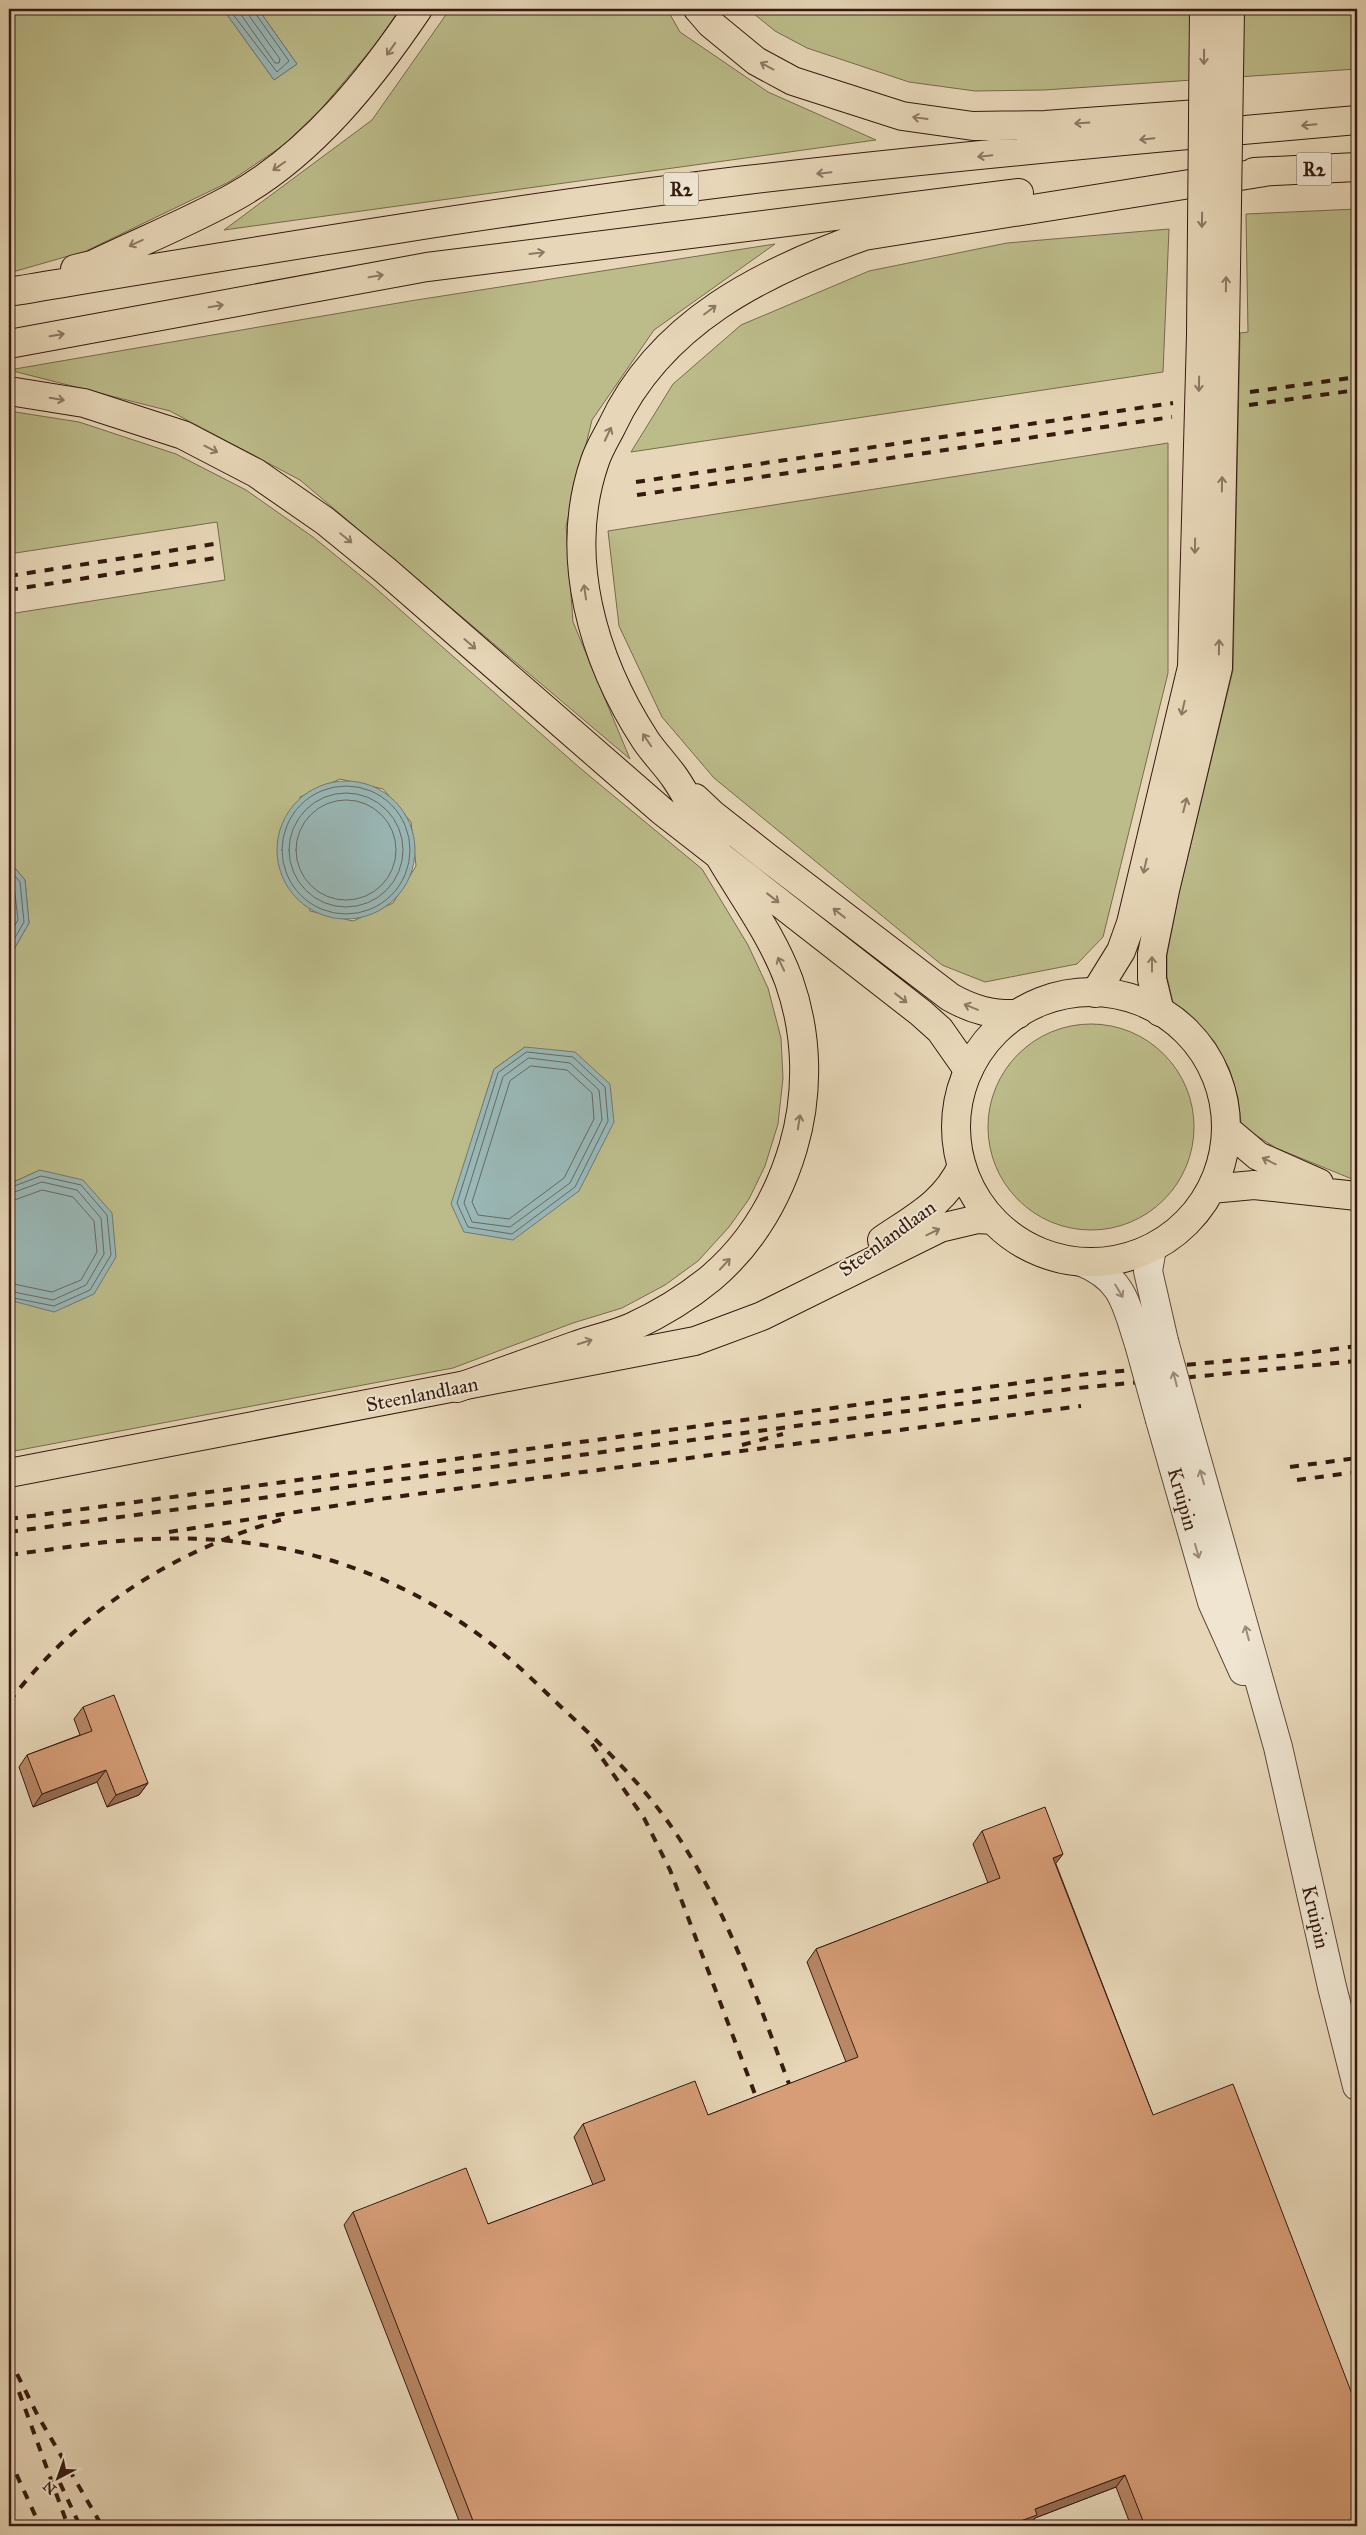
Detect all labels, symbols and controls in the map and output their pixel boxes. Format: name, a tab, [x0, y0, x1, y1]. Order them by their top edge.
one-way arrow	[386, 42, 396, 56]
one-way arrow	[1199, 49, 1209, 65]
one-way arrow	[760, 61, 774, 71]
one-way arrow	[912, 113, 928, 123]
one-way arrow	[1074, 118, 1090, 127]
one-way arrow	[1301, 120, 1317, 129]
one-way arrow	[1139, 134, 1155, 144]
one-way arrow	[977, 151, 993, 161]
road number: R2	[1296, 152, 1332, 185]
one-way arrow	[272, 161, 286, 171]
one-way arrow	[816, 168, 832, 177]
road number: R2	[664, 172, 698, 205]
one-way arrow	[1197, 212, 1207, 228]
one-way arrow	[129, 239, 144, 249]
one-way arrow	[529, 248, 545, 258]
one-way arrow	[368, 271, 384, 281]
one-way arrow	[1221, 276, 1230, 292]
one-way arrow	[208, 301, 224, 310]
one-way arrow	[703, 305, 717, 315]
one-way arrow	[48, 330, 64, 340]
one-way arrow	[1195, 376, 1204, 392]
one-way arrow	[49, 394, 65, 404]
one-way arrow	[603, 426, 613, 441]
one-way arrow	[203, 444, 218, 454]
one-way arrow	[1217, 476, 1227, 492]
one-way arrow	[339, 533, 352, 544]
one-way arrow	[1190, 538, 1200, 554]
one-way arrow	[580, 584, 590, 600]
one-way arrow	[463, 638, 476, 649]
one-way arrow	[1214, 639, 1224, 655]
one-way arrow	[1177, 699, 1187, 715]
one-way arrow	[641, 734, 651, 748]
one-way arrow	[1181, 798, 1190, 814]
one-way arrow	[1140, 857, 1149, 873]
one-way arrow	[766, 893, 779, 904]
one-way arrow	[833, 907, 846, 918]
one-way arrow	[1147, 956, 1157, 972]
one-way arrow	[776, 957, 785, 972]
one-way arrow	[895, 992, 908, 1003]
one-way arrow	[964, 1002, 979, 1011]
one-way arrow	[794, 1115, 804, 1131]
one-way arrow	[1262, 1156, 1277, 1165]
street label: Steenlandlaan	[834, 1195, 940, 1281]
one-way arrow	[925, 1227, 940, 1236]
one-way arrow	[719, 1257, 731, 1270]
one-way arrow	[1114, 1284, 1124, 1299]
one-way arrow	[577, 1337, 593, 1347]
street label: Steenlandlaan	[364, 1371, 480, 1417]
one-way arrow	[1169, 1372, 1179, 1388]
street label: Kruipin	[1163, 1465, 1203, 1533]
one-way arrow	[1197, 1469, 1207, 1485]
one-way arrow	[1193, 1542, 1203, 1558]
one-way arrow	[1241, 1625, 1251, 1641]
street label: Kruipin	[1297, 1883, 1335, 1951]
north arrow	[32, 2452, 82, 2502]
text: N	[40, 2477, 60, 2498]

